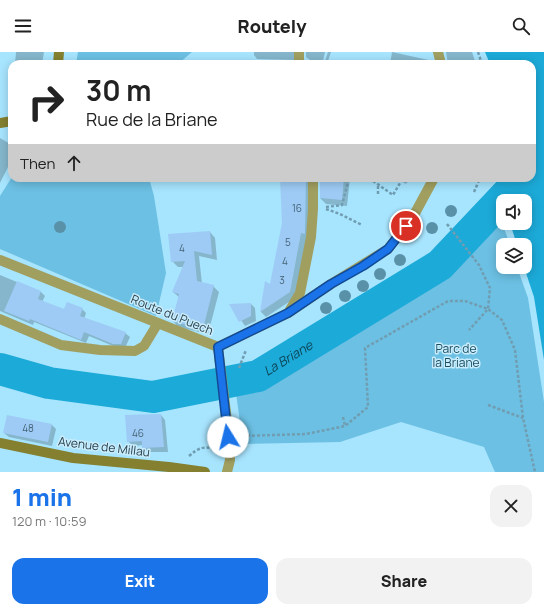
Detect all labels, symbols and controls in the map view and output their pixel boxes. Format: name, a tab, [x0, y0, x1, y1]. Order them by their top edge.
text: Routely	[238, 14, 306, 38]
icon: menu	[12, 15, 34, 37]
icon: search	[510, 15, 532, 37]
text: 30 m	[86, 71, 151, 109]
icon: right	[20, 76, 72, 128]
text: Rue de la Briane	[86, 107, 218, 131]
icon: ahead	[63, 152, 85, 174]
text: Then	[20, 153, 55, 174]
map controls	[496, 194, 532, 274]
button: sound	[496, 194, 532, 230]
house number: 16	[292, 201, 302, 215]
pin	[389, 209, 423, 243]
icon: arrive	[395, 215, 417, 237]
house number: 5	[285, 235, 291, 249]
button: layers	[496, 238, 532, 274]
house number: 4	[179, 241, 185, 255]
house number: 4	[282, 254, 288, 268]
house number: 3	[279, 273, 285, 287]
street label: Route du Puech	[128, 290, 216, 339]
water label: La Briane	[260, 335, 317, 380]
park label: Parc de la Briane	[432, 340, 480, 371]
position arrow	[207, 416, 249, 458]
house number: 48	[22, 421, 34, 435]
house number: 46	[132, 426, 144, 440]
street label: Avenue de Millau	[57, 432, 151, 461]
text: 1 min	[12, 480, 72, 513]
button: close	[490, 485, 532, 527]
text: 120 m · 10:59	[12, 512, 87, 530]
button: Exit	[12, 558, 268, 604]
button: Share	[276, 558, 532, 604]

